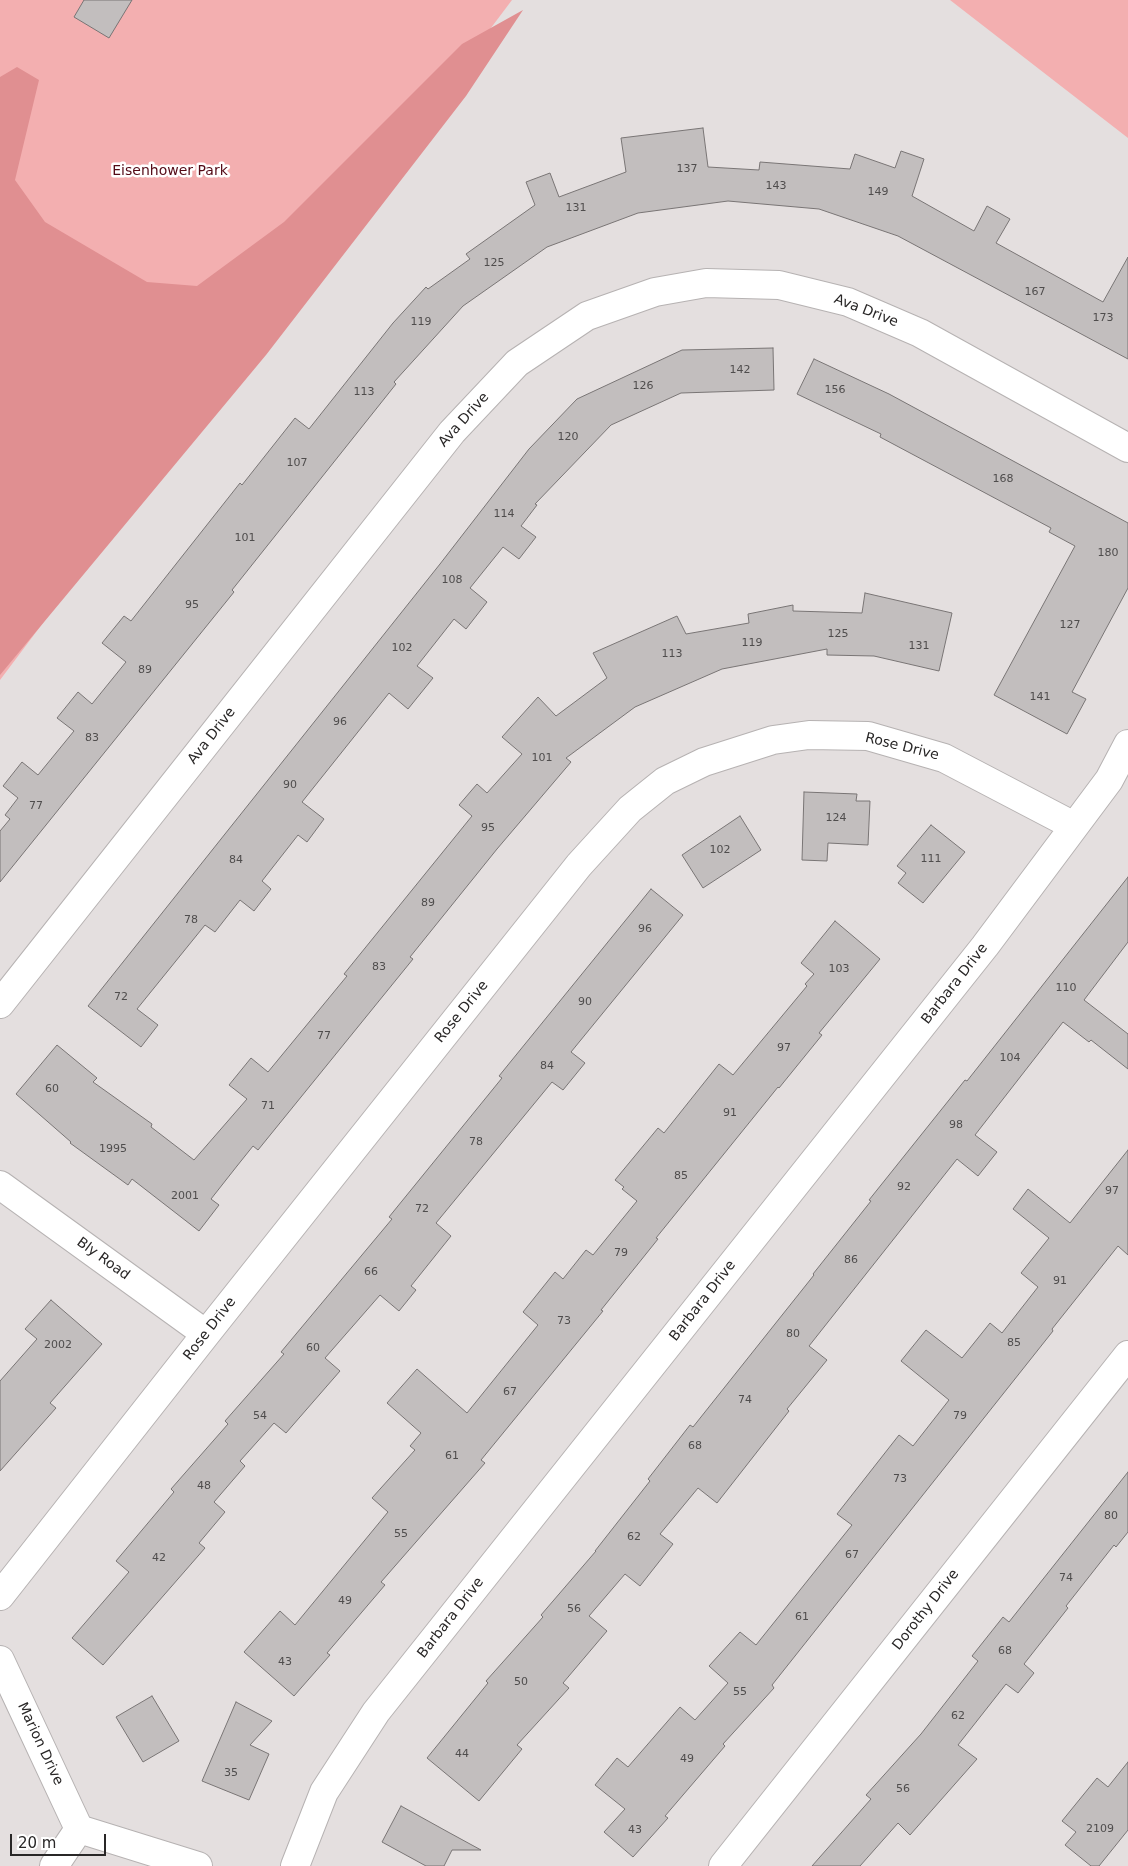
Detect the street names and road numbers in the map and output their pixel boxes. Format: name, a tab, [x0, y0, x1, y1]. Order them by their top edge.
street label: Ava Drive	[832, 291, 900, 331]
street label: Ava Drive	[435, 389, 493, 451]
street label: Ava Drive	[185, 704, 239, 768]
street label: Rose Drive	[863, 730, 941, 764]
street label: Barbara Drive	[918, 940, 992, 1028]
street label: Rose Drive	[432, 977, 492, 1047]
street label: Bly Road	[73, 1234, 133, 1284]
street label: Barbara Drive	[666, 1257, 740, 1345]
street label: Rose Drive	[180, 1294, 240, 1364]
street label: Dorothy Drive	[889, 1566, 963, 1654]
street label: Barbara Drive	[414, 1574, 488, 1662]
street label: Marion Drive	[13, 1700, 67, 1788]

